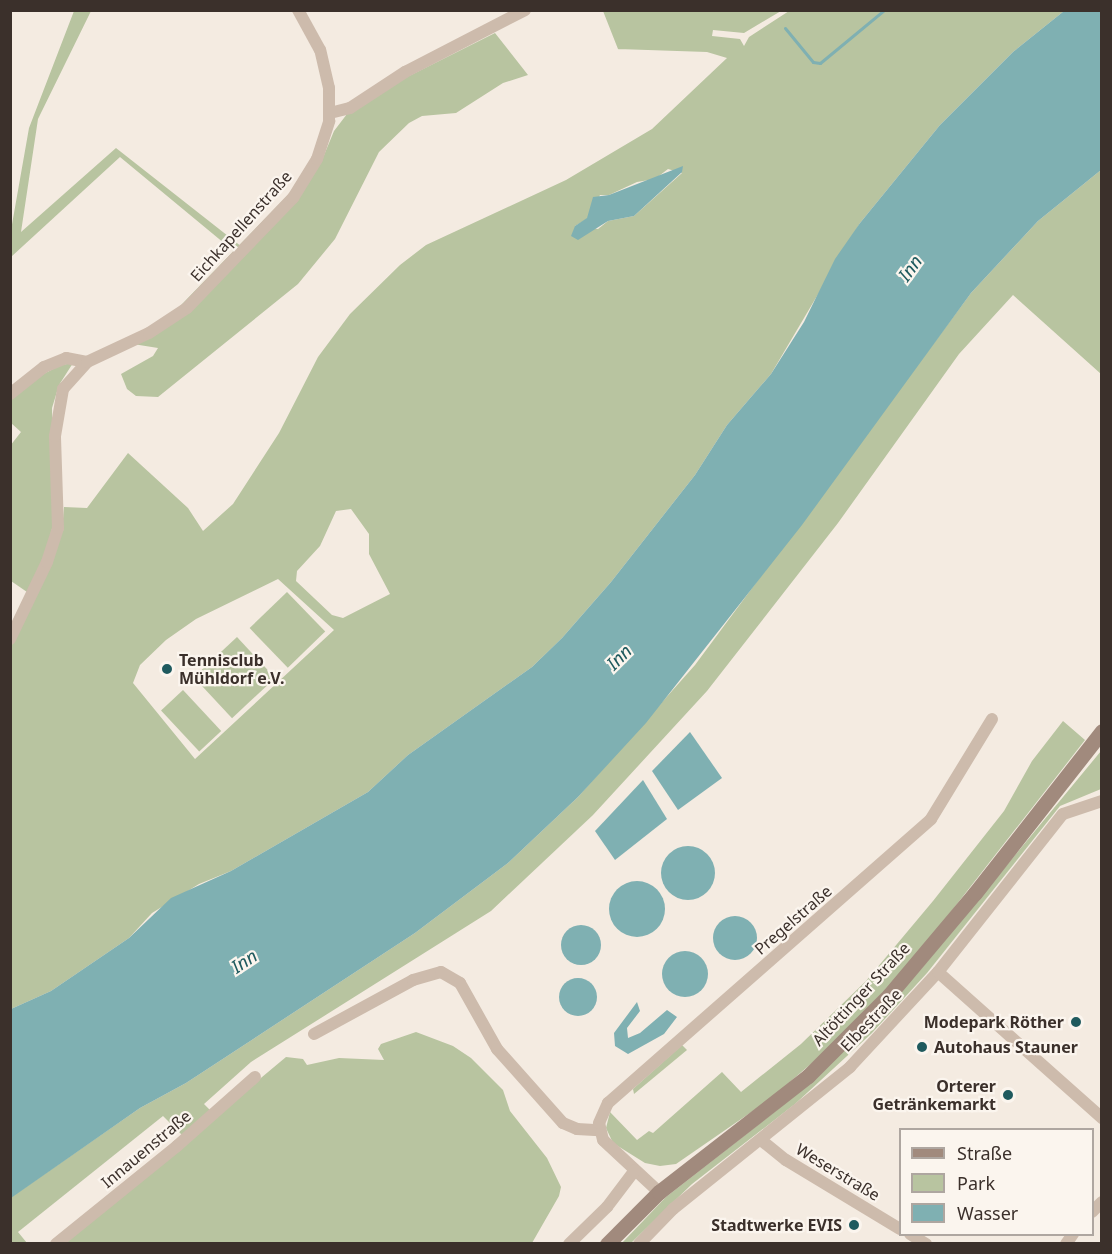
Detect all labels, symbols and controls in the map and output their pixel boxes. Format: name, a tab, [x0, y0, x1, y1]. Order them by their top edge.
street label: Eichkapellenstraße	[186, 167, 296, 285]
water label: Inn	[893, 251, 927, 285]
water label: Inn	[602, 640, 636, 674]
place label: Tennisclub Mühldorf e.V.	[179, 650, 284, 688]
marker: Tennisclub Mühldorf e.V.	[160, 662, 174, 676]
street label: Pregelstraße	[751, 881, 835, 959]
street label: Altöttinger Straße	[808, 938, 914, 1050]
water label: Inn	[227, 945, 261, 977]
street label: Elbestraße	[836, 985, 906, 1055]
place label: Modepark Röther	[924, 1012, 1064, 1032]
marker: Modepark Röther	[1069, 1015, 1083, 1029]
place label: Autohaus Stauner	[934, 1037, 1078, 1057]
marker: Autohaus Stauner	[915, 1040, 929, 1054]
place label: Orterer Getränkemarkt	[872, 1076, 996, 1114]
marker: Orterer Getränkemarkt	[1001, 1088, 1015, 1102]
street label: Innauenstraße	[97, 1106, 195, 1192]
legend	[899, 1128, 1094, 1236]
street label: Weserstraße	[792, 1139, 884, 1205]
text: Straße	[957, 1141, 1012, 1165]
text: Park	[957, 1171, 995, 1195]
text: Wasser	[957, 1201, 1018, 1225]
place label: Stadtwerke EVIS	[711, 1215, 842, 1235]
marker: Stadtwerke EVIS	[847, 1218, 861, 1232]

